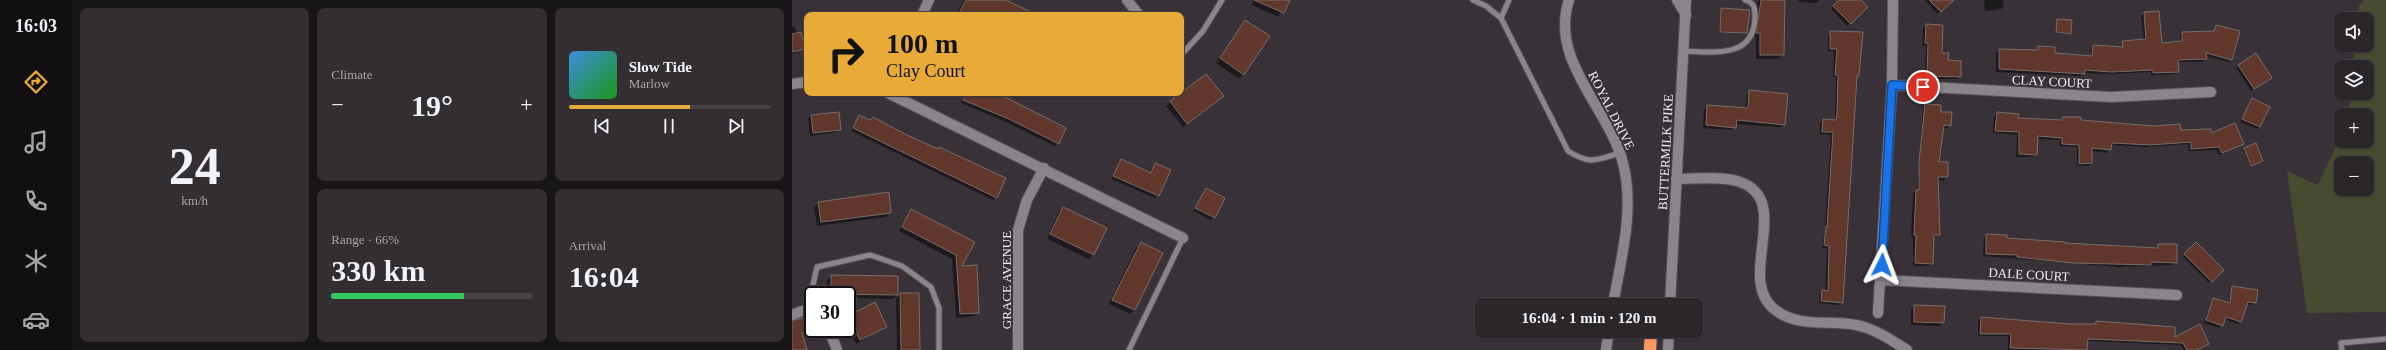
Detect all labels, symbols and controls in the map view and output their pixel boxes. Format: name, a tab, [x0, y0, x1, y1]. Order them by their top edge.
map controls	[2334, 12, 2374, 196]
button: sound	[2334, 12, 2374, 52]
text: 16:03	[15, 16, 57, 36]
icon: right	[820, 28, 872, 80]
text: 100 m	[886, 28, 958, 59]
text: Slow Tide	[629, 59, 692, 75]
button: layers	[2334, 60, 2374, 100]
text: Clay Court	[886, 61, 966, 81]
text: Climate	[331, 67, 373, 82]
icon: directions	[22, 68, 50, 96]
street label: ROYAL DRIVE	[1585, 69, 1638, 152]
pin	[1906, 70, 1940, 104]
street label: CLAY COURT	[2012, 72, 2092, 91]
text: Marlow	[629, 76, 670, 91]
icon: arrive	[1912, 76, 1934, 98]
text: 19°	[411, 89, 453, 122]
text: −	[331, 92, 344, 117]
text: +	[520, 92, 533, 117]
street label: BUTTERMILK PIKE	[1655, 94, 1676, 210]
button: +	[2334, 108, 2374, 148]
icon: previous	[591, 115, 613, 137]
icon: pause	[658, 115, 680, 137]
icon: next	[725, 115, 747, 137]
icon: music	[22, 128, 50, 156]
text: 24	[169, 138, 221, 195]
button: −	[2334, 156, 2374, 196]
icon: phone	[22, 187, 50, 215]
text: km/h	[181, 193, 208, 208]
street label: GRACE AVENUE	[999, 231, 1014, 329]
text: Range · 66%	[331, 232, 399, 247]
text: Arrival	[569, 238, 606, 253]
position arrow	[1861, 244, 1903, 286]
icon: climate	[22, 247, 50, 275]
text: 330 km	[331, 254, 426, 287]
text: 16:04	[569, 260, 639, 293]
street label: DALE COURT	[1988, 265, 2070, 284]
speed limit sign: 30	[804, 286, 856, 338]
icon: car	[22, 306, 50, 334]
text: 16:04 · 1 min · 120 m	[1522, 310, 1657, 326]

